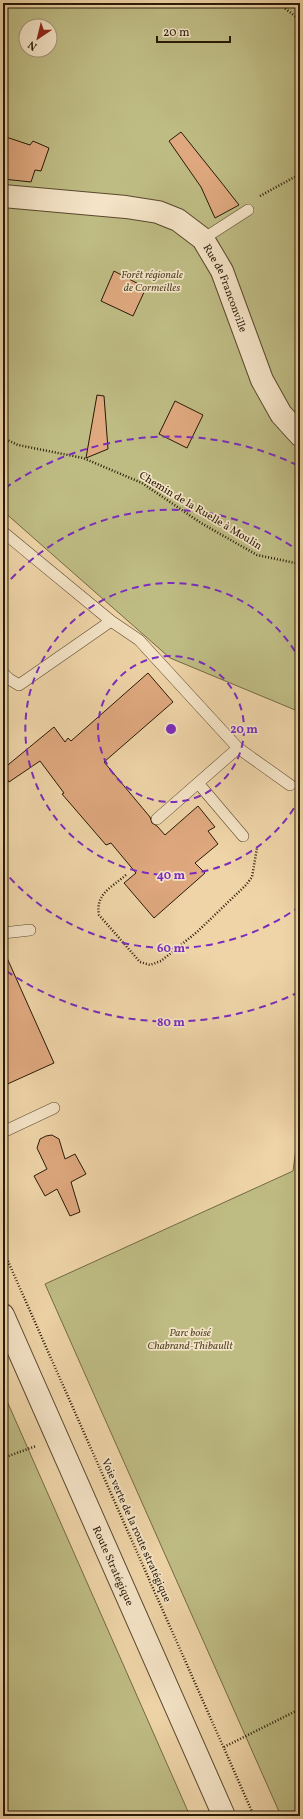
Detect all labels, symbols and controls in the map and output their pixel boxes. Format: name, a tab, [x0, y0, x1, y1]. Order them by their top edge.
north arrow	[18, 18, 58, 58]
scale bar	[157, 18, 230, 44]
text: 20 m	[163, 25, 190, 41]
text: N	[26, 37, 41, 53]
street label: Rue de Franconville	[199, 242, 250, 335]
park label: Forêt régionale de Cormeilles	[121, 268, 183, 296]
street label: Chemin de la Ruelle à Moulin	[136, 468, 265, 554]
centre of rings	[164, 722, 178, 736]
text: 20 m	[230, 722, 258, 738]
text: 40 m	[157, 868, 186, 884]
text: 60 m	[157, 941, 185, 957]
text: 80 m	[157, 1015, 185, 1031]
park label: Parc boisé Chabrand-Thibaullt	[147, 1326, 233, 1354]
street label: Voie verte de la route stratégique	[97, 1456, 174, 1605]
street label: Route Stratégique	[88, 1524, 136, 1609]

